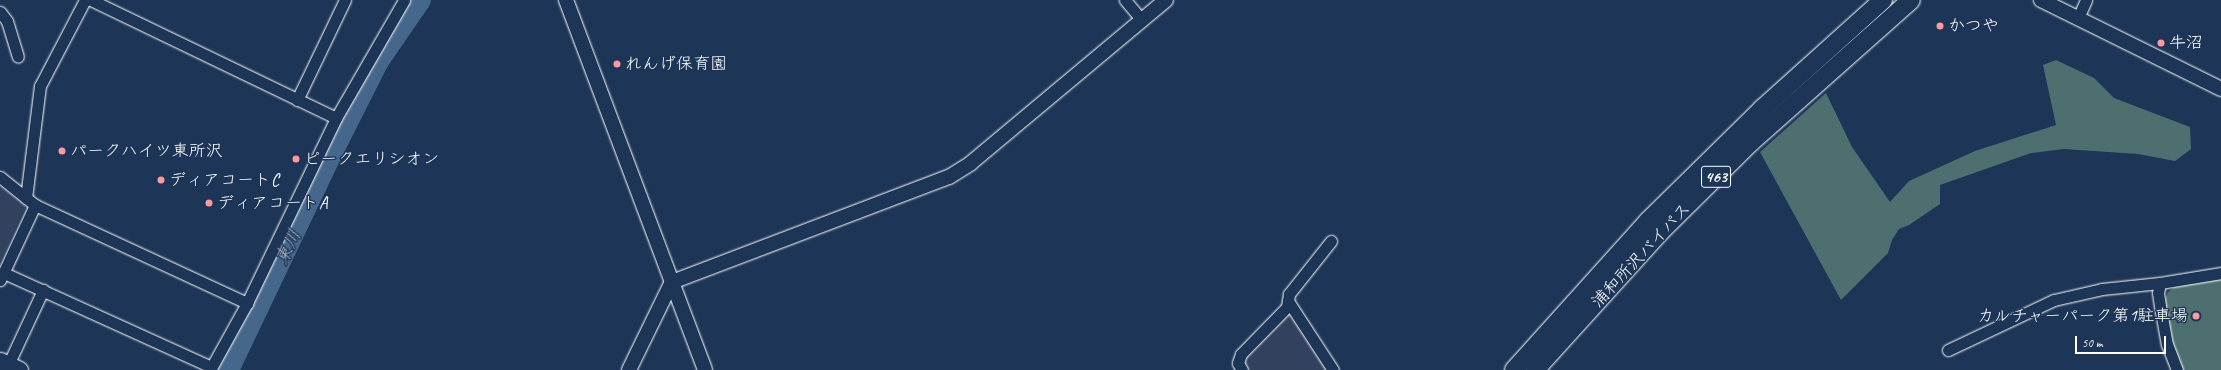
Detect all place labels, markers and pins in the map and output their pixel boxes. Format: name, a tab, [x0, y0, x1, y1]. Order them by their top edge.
place label: かつや	[1948, 16, 1999, 36]
marker: かつや	[1935, 21, 1945, 31]
place label: 牛沼	[2169, 33, 2203, 53]
marker: 牛沼	[2156, 38, 2166, 48]
place label: れんげ保育園	[625, 54, 727, 74]
marker: れんげ保育園	[612, 59, 622, 69]
place label: パークハイツ東所沢	[70, 141, 223, 161]
marker: パークハイツ東所沢	[57, 146, 67, 156]
place label: ピークエリシオン	[304, 149, 439, 169]
marker: ピークエリシオン	[291, 154, 301, 164]
place label: ディアコートC	[169, 170, 279, 190]
marker: ディアコートC	[156, 175, 166, 185]
place label: ディアコートA	[217, 193, 328, 213]
marker: ディアコートA	[204, 198, 214, 208]
place label: カルチャーパーク第1駐車場	[1976, 306, 2188, 326]
marker: カルチャーパーク第1駐車場	[2191, 311, 2201, 321]

